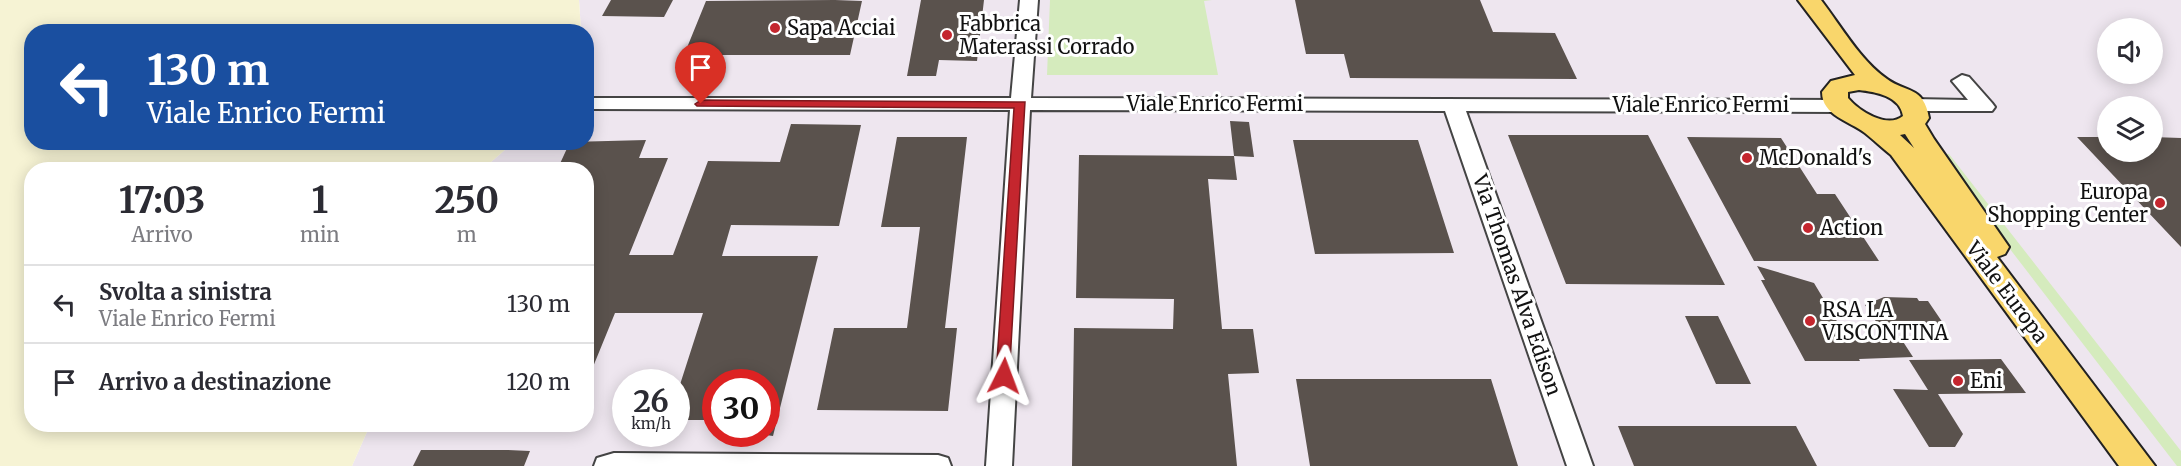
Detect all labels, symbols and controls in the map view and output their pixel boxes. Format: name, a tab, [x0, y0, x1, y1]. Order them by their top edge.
place label: Fabbrica Materassi Corrado	[959, 11, 1135, 59]
place label: Sapa Acciai	[787, 15, 895, 40]
map controls	[2097, 18, 2163, 162]
button: sound	[2097, 18, 2163, 84]
marker: Sapa Acciai	[768, 21, 782, 35]
marker: Fabbrica Materassi Corrado	[940, 28, 954, 42]
pin	[675, 42, 726, 104]
text: 130 m	[147, 44, 269, 96]
icon: left	[48, 48, 126, 126]
icon: arrive	[684, 51, 717, 84]
street label: Viale Enrico Fermi	[1126, 91, 1303, 116]
street label: Viale Enrico Fermi	[1612, 92, 1789, 117]
text: Viale Enrico Fermi	[147, 96, 386, 130]
button: layers	[2097, 96, 2163, 162]
place label: McDonald's	[1759, 145, 1872, 170]
marker: McDonald's	[1740, 151, 1754, 165]
street label: Via Thomas Alva Edison	[1468, 170, 1567, 399]
text: 17:03	[119, 178, 205, 223]
text: 1	[312, 178, 328, 223]
text: 250	[434, 178, 499, 223]
place label: Europa Shopping Center	[1987, 179, 2148, 227]
marker: Europa Shopping Center	[2153, 196, 2167, 210]
place label: Action	[1819, 215, 1883, 240]
marker: Action	[1801, 221, 1815, 235]
text: Arrivo	[131, 222, 193, 247]
text: min	[300, 222, 340, 247]
text: m	[457, 222, 477, 247]
street label: Viale Europa	[1961, 235, 2054, 347]
text: Svolta a sinistra	[99, 278, 272, 306]
icon: left	[48, 288, 81, 321]
text: 130 m	[507, 290, 570, 318]
place label: RSA LA VISCONTINA	[1821, 297, 1949, 345]
text: Viale Enrico Fermi	[99, 306, 276, 331]
marker: RSA LA VISCONTINA	[1803, 314, 1817, 328]
position arrow	[972, 344, 1036, 408]
icon: arrive	[48, 366, 81, 399]
text: Arrivo a destinazione	[99, 368, 331, 396]
text: 120 m	[506, 368, 570, 396]
place label: Eni	[1970, 368, 2002, 393]
speed limit sign: 30	[702, 369, 780, 447]
marker: Eni	[1951, 374, 1965, 388]
text: 26	[633, 382, 669, 420]
text: km/h	[631, 414, 671, 433]

